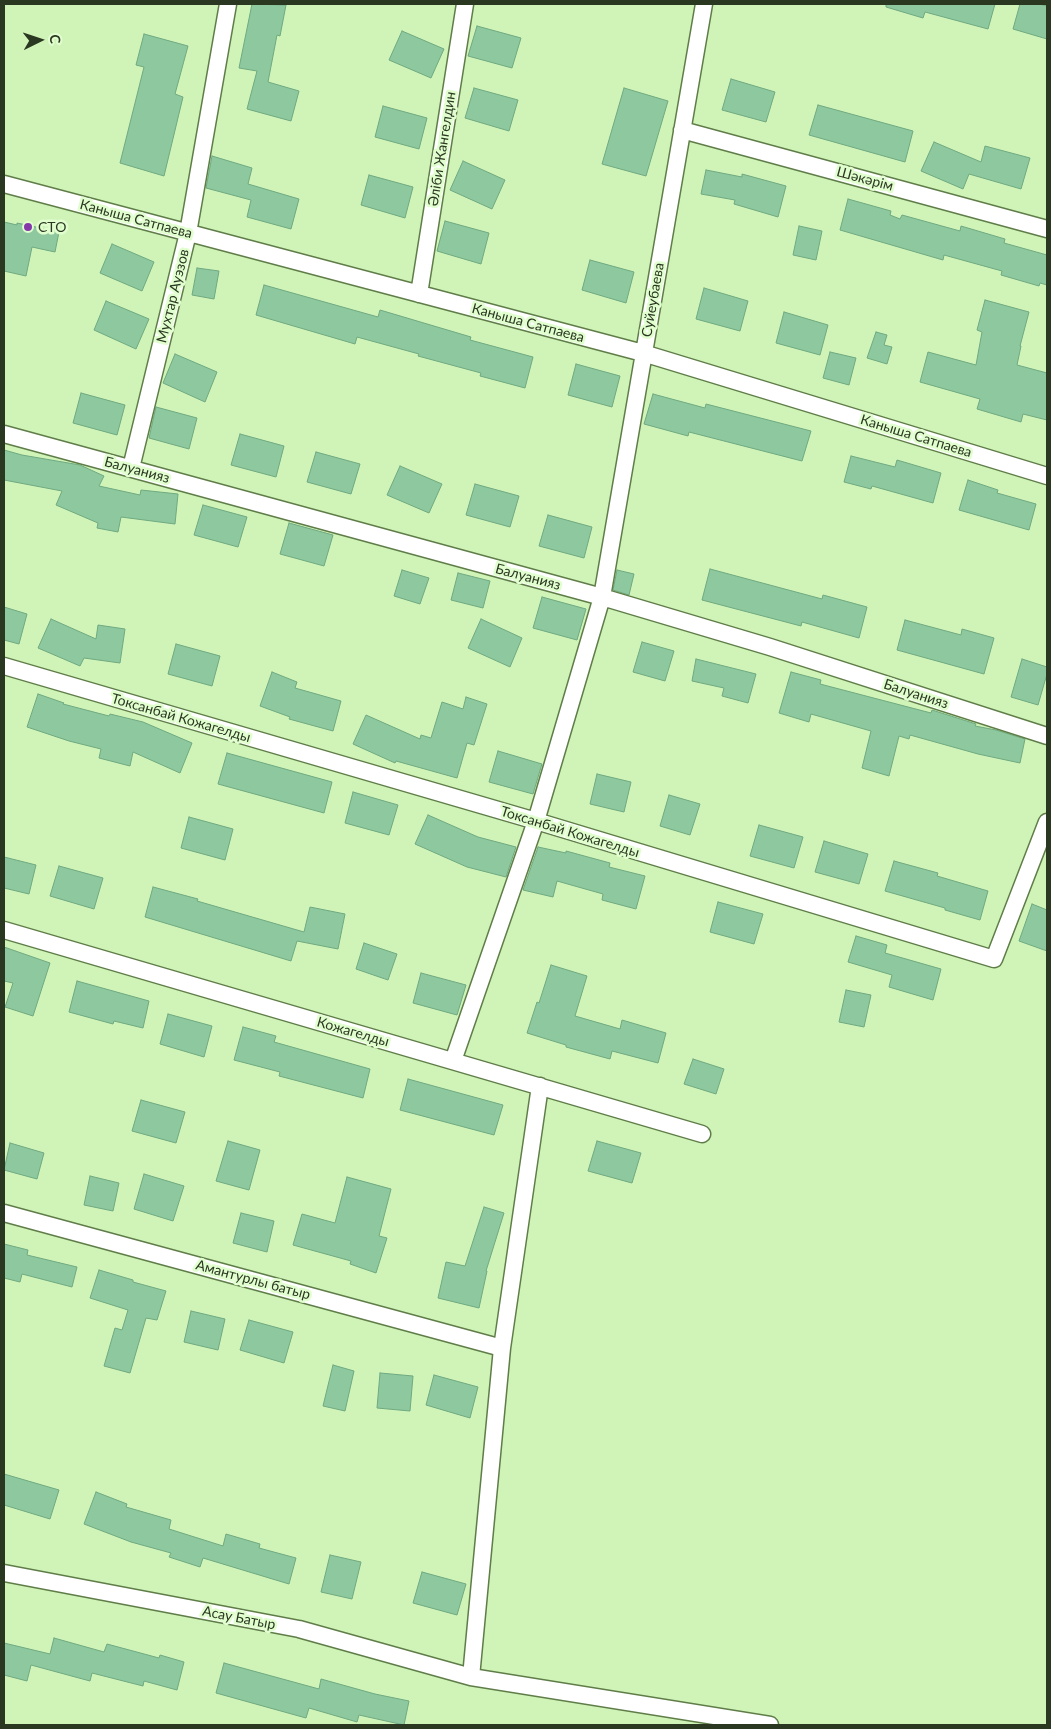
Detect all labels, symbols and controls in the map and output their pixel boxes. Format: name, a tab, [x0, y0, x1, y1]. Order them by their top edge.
north arrow	[15, 15, 65, 65]
text: С	[47, 34, 64, 44]
street label: Әліби Жангелдин	[425, 91, 459, 207]
street label: Шәкәрім	[835, 163, 895, 195]
street label: Каныша Сатпаева	[78, 196, 194, 242]
place label: CTO	[38, 219, 66, 235]
marker: CTO	[22, 221, 34, 233]
street label: Мухтар Ауэзов	[153, 247, 193, 345]
street label: Суйеубаева	[638, 261, 668, 339]
street label: Каныша Сатпаева	[470, 300, 586, 346]
street label: Каныша Сатпаева	[858, 411, 974, 461]
street label: Балуанияз	[102, 453, 172, 487]
street label: Балуанияз	[493, 560, 563, 594]
street label: Балуанияз	[882, 676, 950, 712]
street label: Токсанбай Кожагелды	[109, 690, 253, 746]
street label: Токсанбай Кожагелды	[499, 803, 641, 861]
street label: Кожагелды	[315, 1014, 391, 1050]
street label: Амантурлы батыр	[194, 1257, 312, 1303]
street label: Асау Батыр	[201, 1603, 277, 1633]

